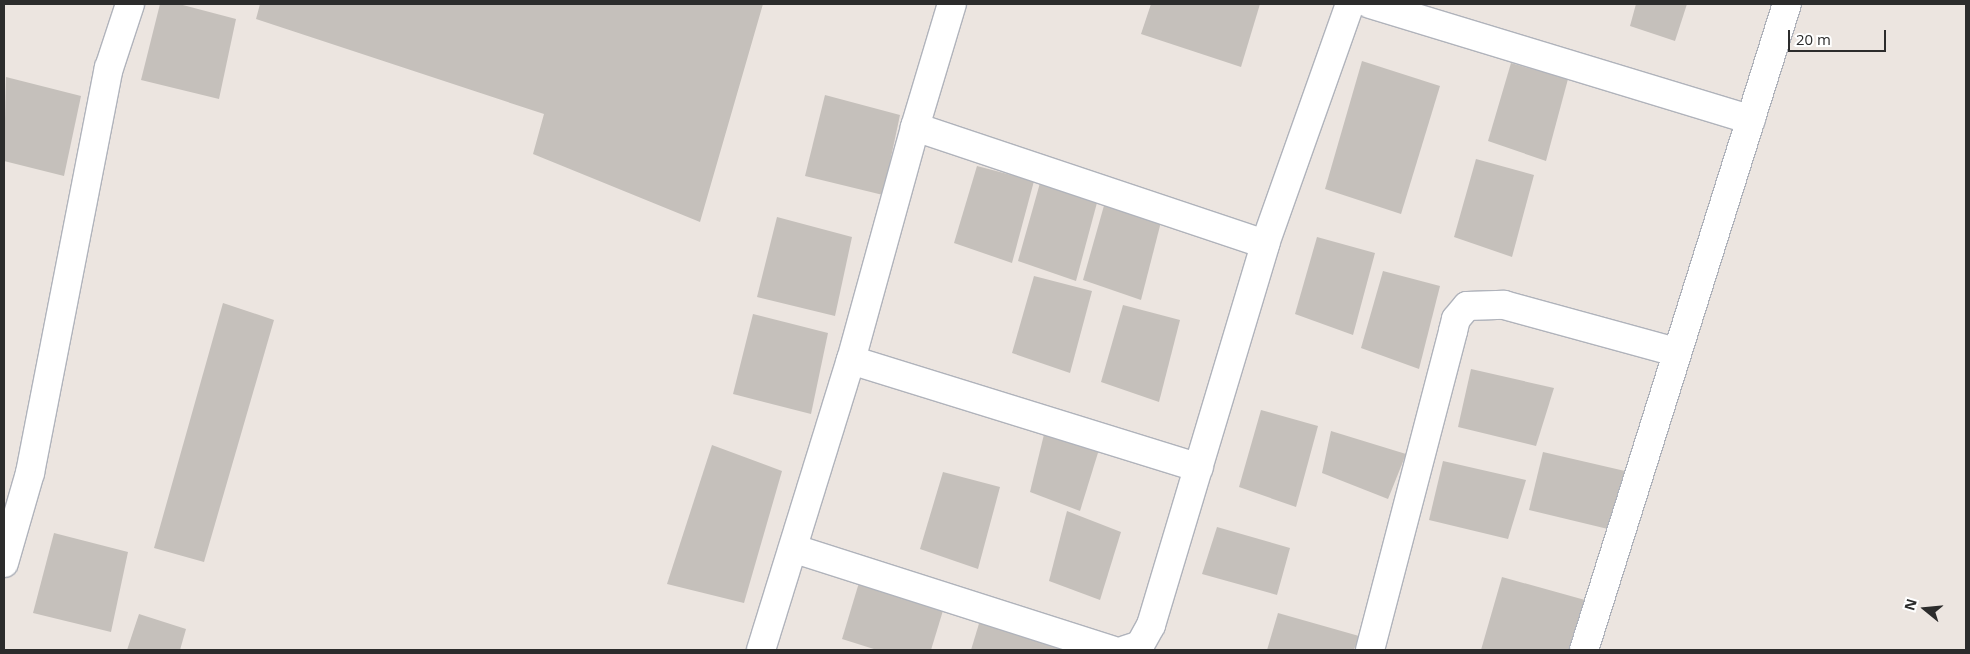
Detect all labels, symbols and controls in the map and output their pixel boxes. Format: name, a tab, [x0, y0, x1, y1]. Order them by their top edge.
scale bar	[1790, 20, 1888, 52]
text: 20 m	[1796, 29, 1831, 49]
north arrow	[1900, 584, 1950, 634]
text: N	[1899, 596, 1921, 613]

